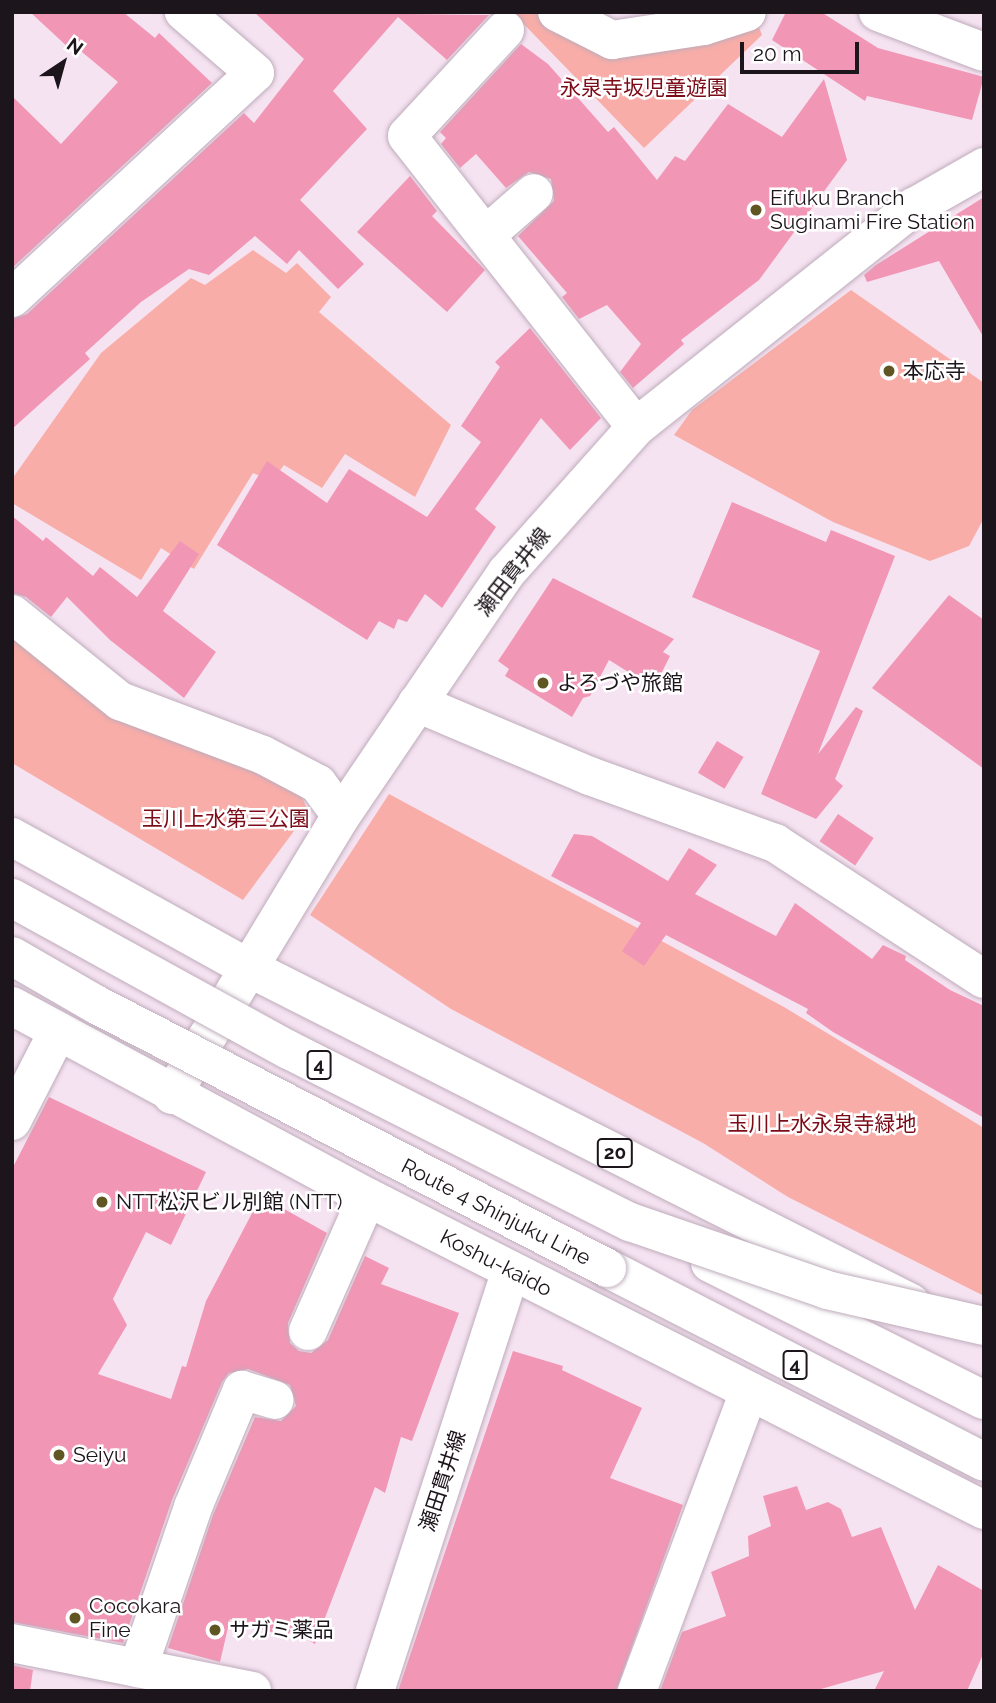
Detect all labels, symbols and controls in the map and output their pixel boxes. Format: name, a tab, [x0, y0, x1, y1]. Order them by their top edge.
north arrow	[28, 28, 98, 98]
scale bar	[744, 28, 863, 72]
text: N	[63, 33, 88, 59]
text: 20 m	[753, 41, 801, 66]
park label: 永泉寺坂児童遊園	[560, 75, 728, 101]
place label: Eifuku Branch Suginami Fire Station	[770, 185, 975, 235]
marker: Eifuku Branch Suginami Fire Station	[748, 202, 764, 218]
place label: 本応寺	[903, 358, 966, 384]
marker: 本応寺	[881, 363, 897, 379]
street label: 瀬田貫井線	[471, 523, 555, 621]
place label: よろづや旅館	[557, 670, 683, 696]
marker: よろづや旅館	[535, 675, 551, 691]
park label: 玉川上水第三公園	[142, 806, 310, 832]
road number: 4	[305, 1050, 333, 1080]
park label: 玉川上水永泉寺緑地	[728, 1111, 916, 1137]
road number: 20	[596, 1138, 634, 1168]
street label: Route 4 Shinjuku Line	[397, 1153, 595, 1271]
place label: NTT松沢ビル別館 (NTT)	[116, 1189, 342, 1215]
marker: NTT松沢ビル別館 (NTT)	[94, 1194, 110, 1210]
street label: Koshu-kaido	[436, 1224, 556, 1302]
road number: 4	[781, 1350, 809, 1380]
street label: 瀬田貫井線	[415, 1427, 471, 1535]
place label: Seiyu	[73, 1442, 127, 1468]
marker: Seiyu	[51, 1447, 67, 1463]
place label: Cocokara Fine	[89, 1593, 181, 1643]
marker: Cocokara Fine	[67, 1610, 83, 1626]
place label: サガミ薬品	[229, 1617, 334, 1643]
marker: サガミ薬品	[207, 1622, 223, 1638]

